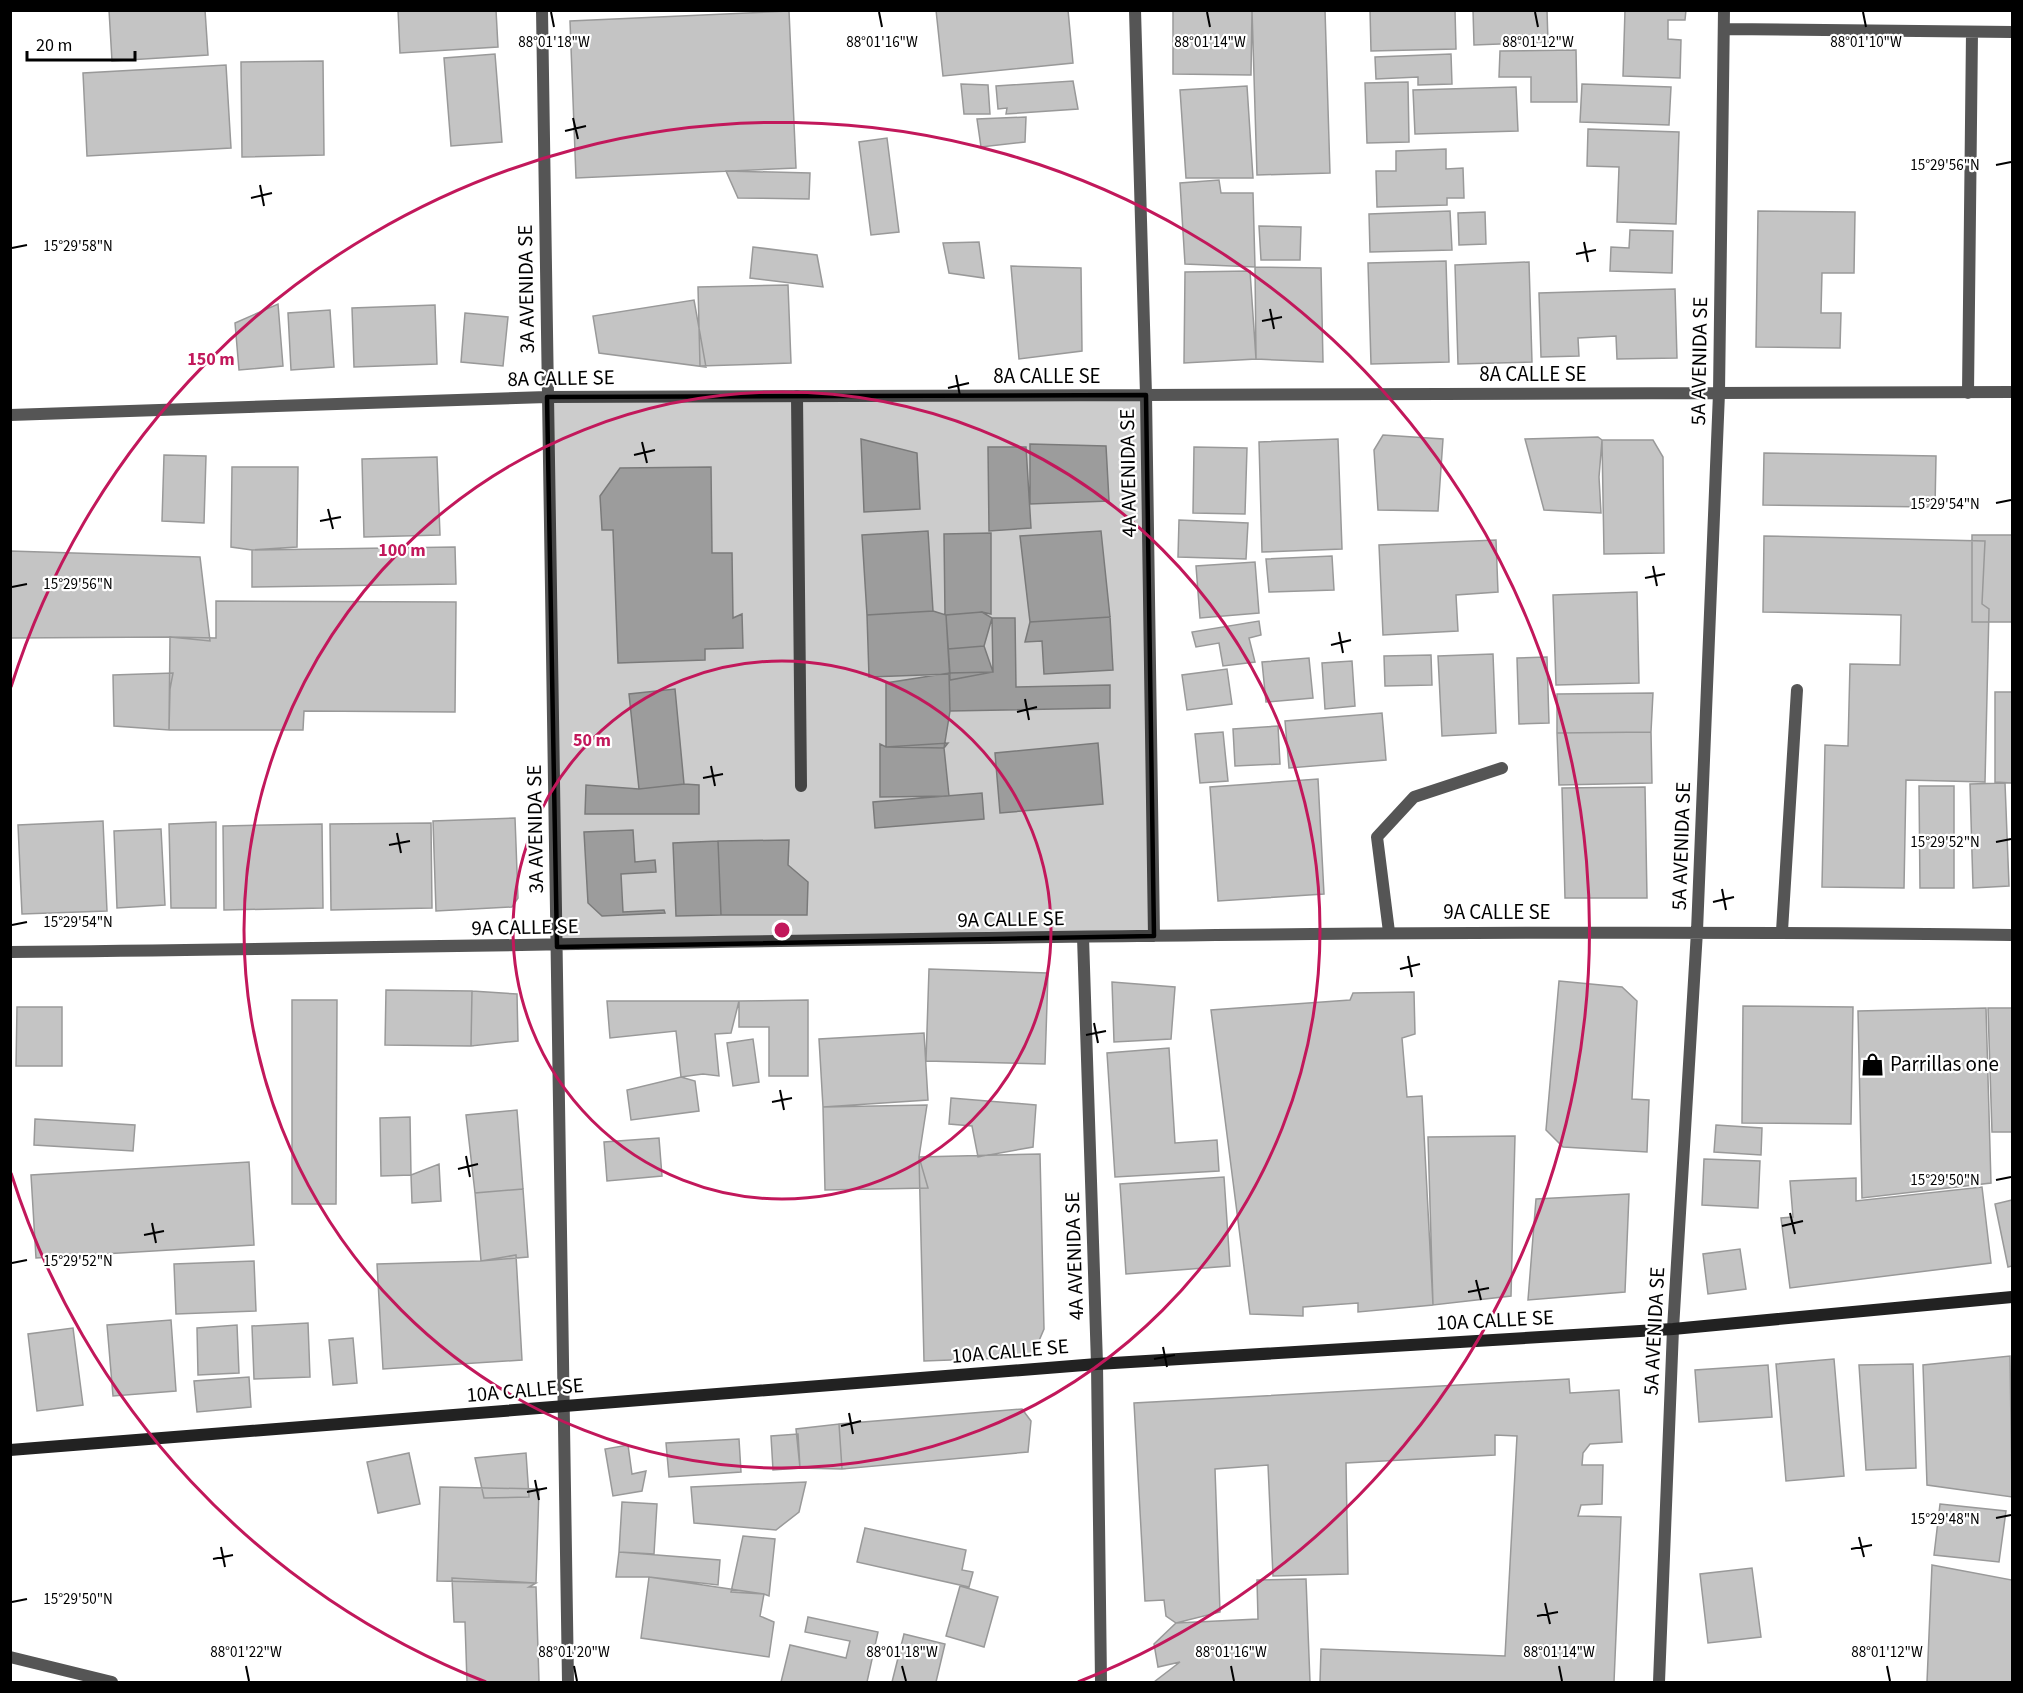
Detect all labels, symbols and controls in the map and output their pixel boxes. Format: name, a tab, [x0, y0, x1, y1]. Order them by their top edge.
scale bar	[27, 24, 135, 62]
text: 88°01'18"W	[518, 32, 590, 53]
text: 88°01'16"W	[846, 32, 918, 53]
text: 88°01'14"W	[1174, 32, 1246, 53]
text: 88°01'12"W	[1502, 32, 1574, 53]
text: 88°01'10"W	[1830, 32, 1902, 53]
text: 20 m	[36, 33, 72, 58]
text: 15°29'56"N	[1910, 155, 1980, 176]
street label: 3A AVENIDA SE	[510, 224, 542, 354]
text: 15°29'58"N	[43, 236, 113, 257]
street label: 5A AVENIDA SE	[1683, 296, 1715, 426]
text: 150 m	[187, 347, 235, 372]
street label: 8A CALLE SE	[1479, 359, 1587, 389]
street label: 8A CALLE SE	[993, 361, 1101, 391]
street label: 8A CALLE SE	[507, 362, 615, 394]
street label: 4A AVENIDA SE	[1112, 408, 1144, 538]
text: 15°29'54"N	[1910, 494, 1980, 515]
text: 100 m	[378, 538, 426, 563]
text: 15°29'56"N	[43, 574, 113, 595]
text: 50 m	[573, 728, 611, 753]
street label: 3A AVENIDA SE	[519, 764, 551, 894]
street label: 5A AVENIDA SE	[1664, 781, 1698, 911]
text: 15°29'52"N	[1910, 832, 1980, 853]
street label: 9A CALLE SE	[1443, 897, 1551, 927]
street label: 9A CALLE SE	[957, 903, 1065, 935]
street label: 9A CALLE SE	[471, 911, 579, 943]
text: 15°29'54"N	[43, 912, 113, 933]
centre of rings	[772, 920, 792, 940]
place label: Parrillas one	[1890, 1049, 1999, 1079]
shop icon: Parrillas one	[1859, 1051, 1885, 1077]
text: 15°29'50"N	[1910, 1170, 1980, 1191]
street label: 4A AVENIDA SE	[1057, 1191, 1091, 1321]
text: 15°29'52"N	[43, 1251, 113, 1272]
street label: 5A AVENIDA SE	[1636, 1266, 1672, 1396]
street label: 10A CALLE SE	[1435, 1302, 1555, 1338]
street label: 10A CALLE SE	[950, 1331, 1070, 1371]
street label: 10A CALLE SE	[465, 1370, 585, 1410]
text: 15°29'48"N	[1910, 1509, 1980, 1530]
text: 15°29'50"N	[43, 1589, 113, 1610]
text: 88°01'22"W	[210, 1642, 282, 1663]
text: 88°01'20"W	[538, 1642, 610, 1663]
text: 88°01'18"W	[866, 1642, 938, 1663]
text: 88°01'16"W	[1195, 1642, 1267, 1663]
text: 88°01'14"W	[1523, 1642, 1595, 1663]
text: 88°01'12"W	[1851, 1642, 1923, 1663]

